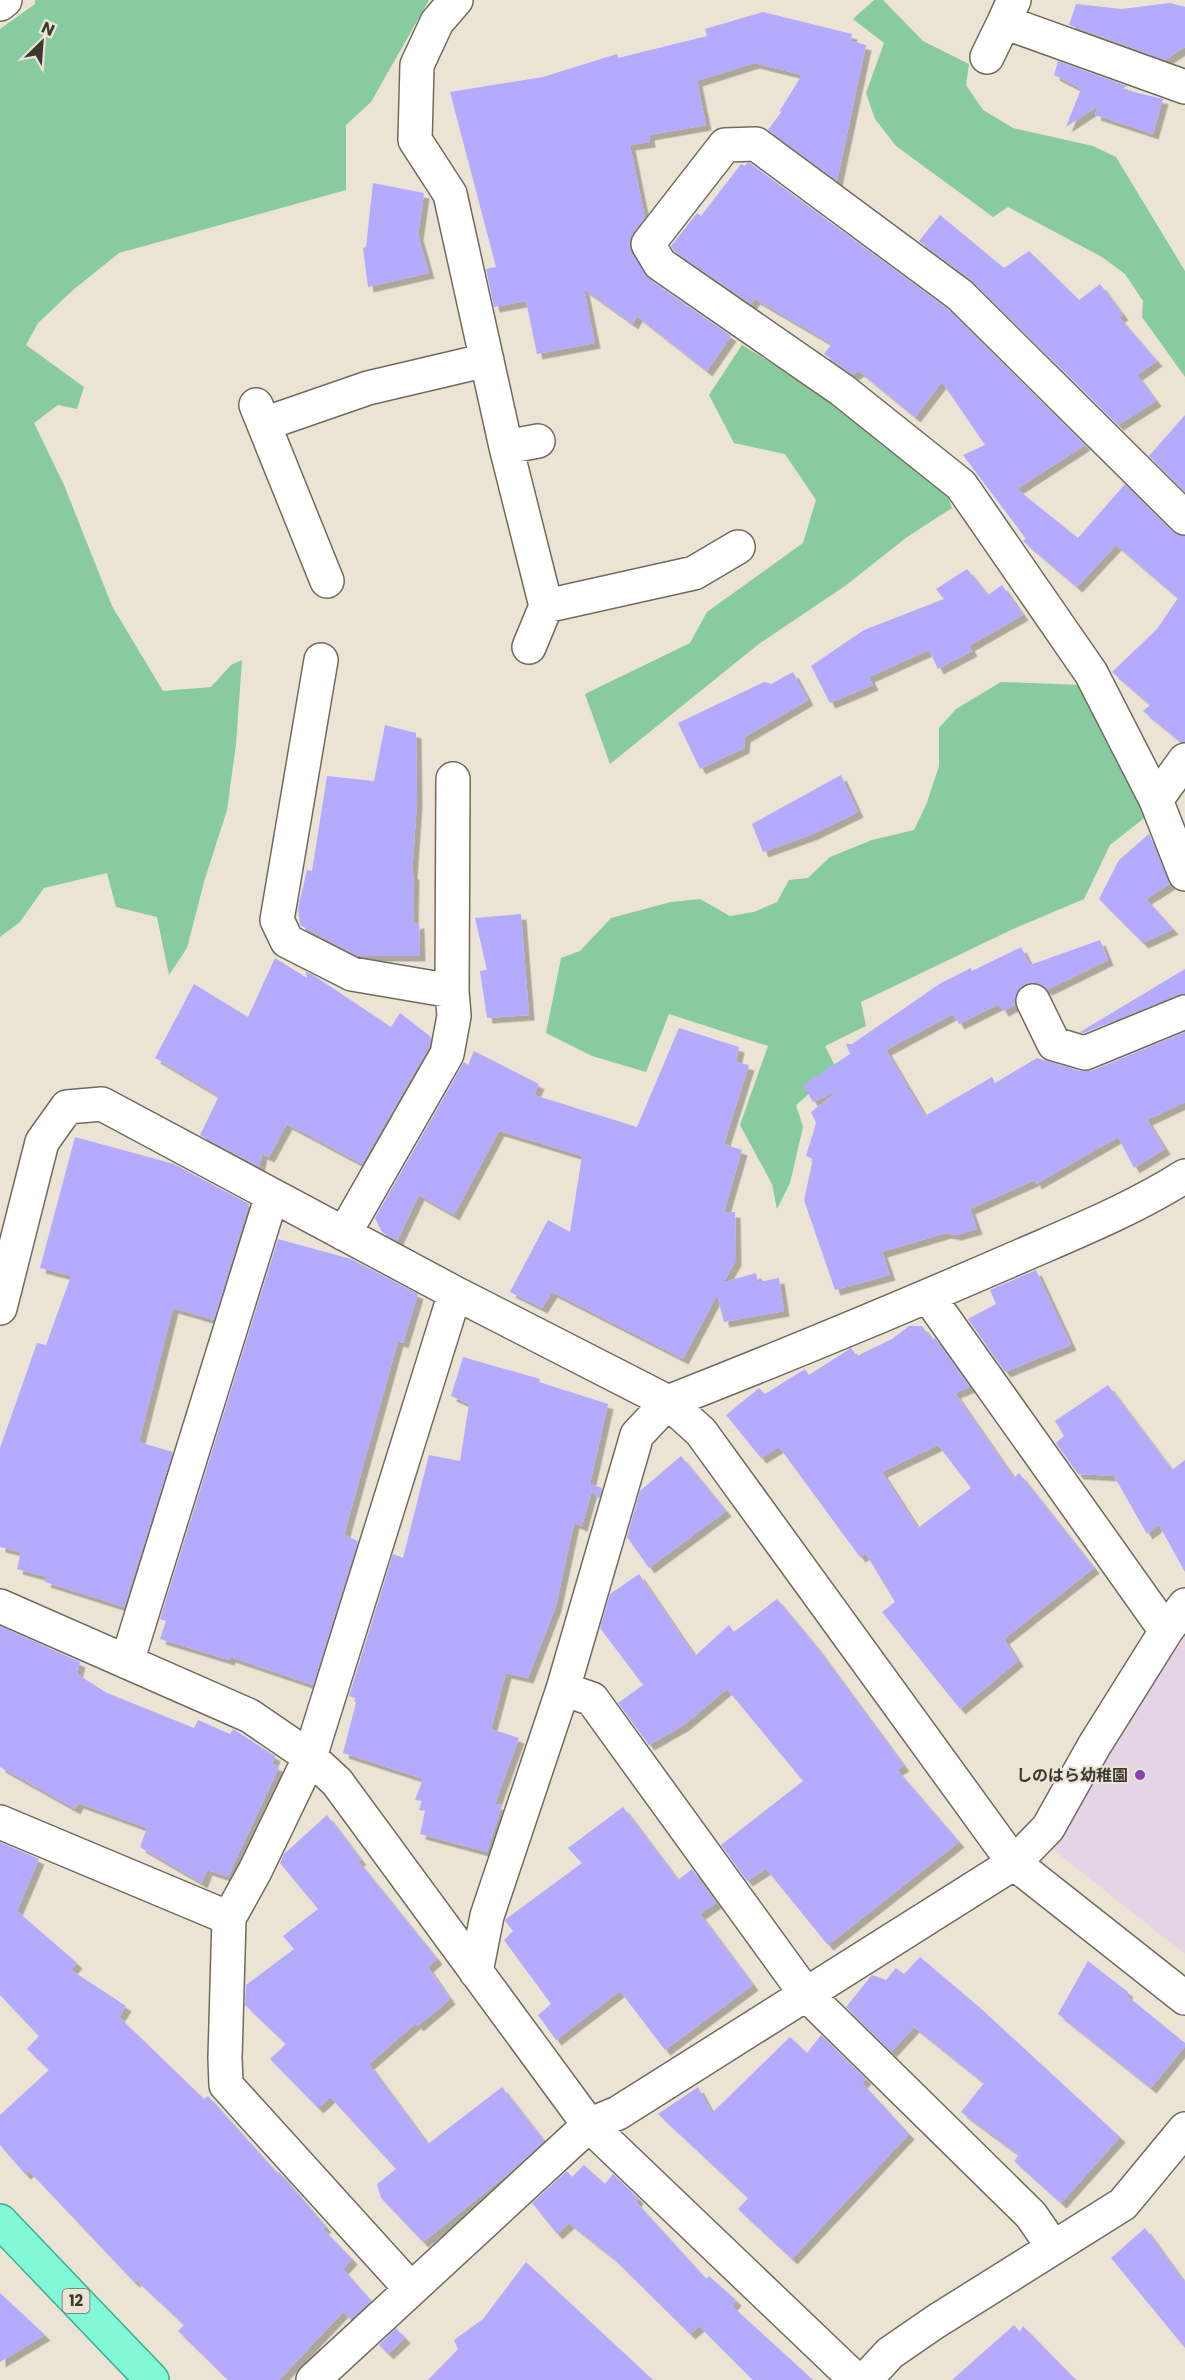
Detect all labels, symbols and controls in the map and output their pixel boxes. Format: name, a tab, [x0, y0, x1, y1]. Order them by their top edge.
north arrow	[12, 12, 72, 72]
text: N	[38, 16, 58, 42]
place label: しのはら幼稚園	[1016, 1764, 1128, 1787]
marker: しのはら幼稚園	[1133, 1768, 1147, 1782]
road number: 12	[62, 2289, 90, 2313]

